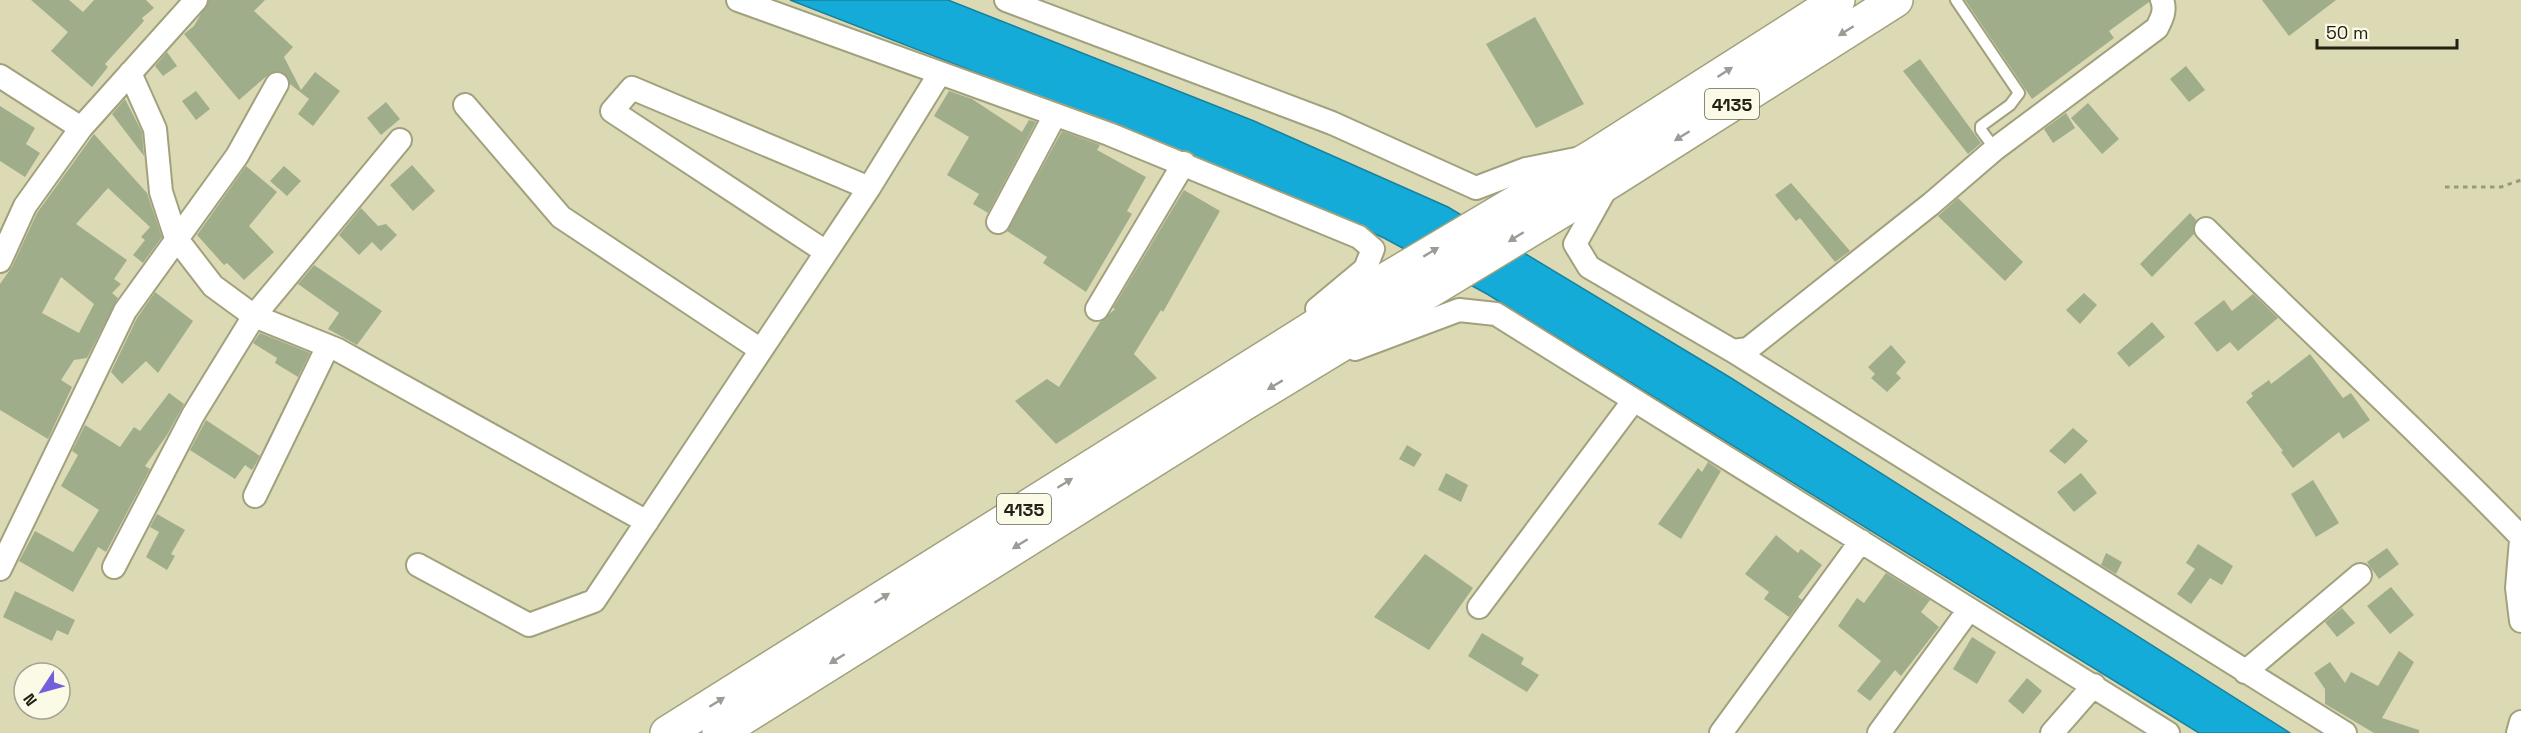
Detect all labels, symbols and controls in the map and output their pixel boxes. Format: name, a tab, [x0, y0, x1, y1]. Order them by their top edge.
scale bar	[2317, 12, 2456, 50]
text: 50 m	[2326, 21, 2368, 44]
one-way arrow	[1838, 26, 1854, 37]
one-way arrow	[1717, 67, 1733, 78]
road number: 4135	[1705, 89, 1759, 119]
one-way arrow	[1674, 130, 1690, 141]
one-way arrow	[1508, 232, 1525, 243]
one-way arrow	[1423, 247, 1439, 258]
one-way arrow	[1266, 380, 1283, 390]
one-way arrow	[1057, 478, 1073, 489]
road number: 4135	[997, 494, 1051, 524]
one-way arrow	[1013, 538, 1029, 550]
one-way arrow	[874, 593, 890, 604]
one-way arrow	[829, 653, 846, 664]
north arrow	[12, 661, 72, 721]
text: N	[19, 689, 42, 710]
one-way arrow	[709, 696, 725, 707]

